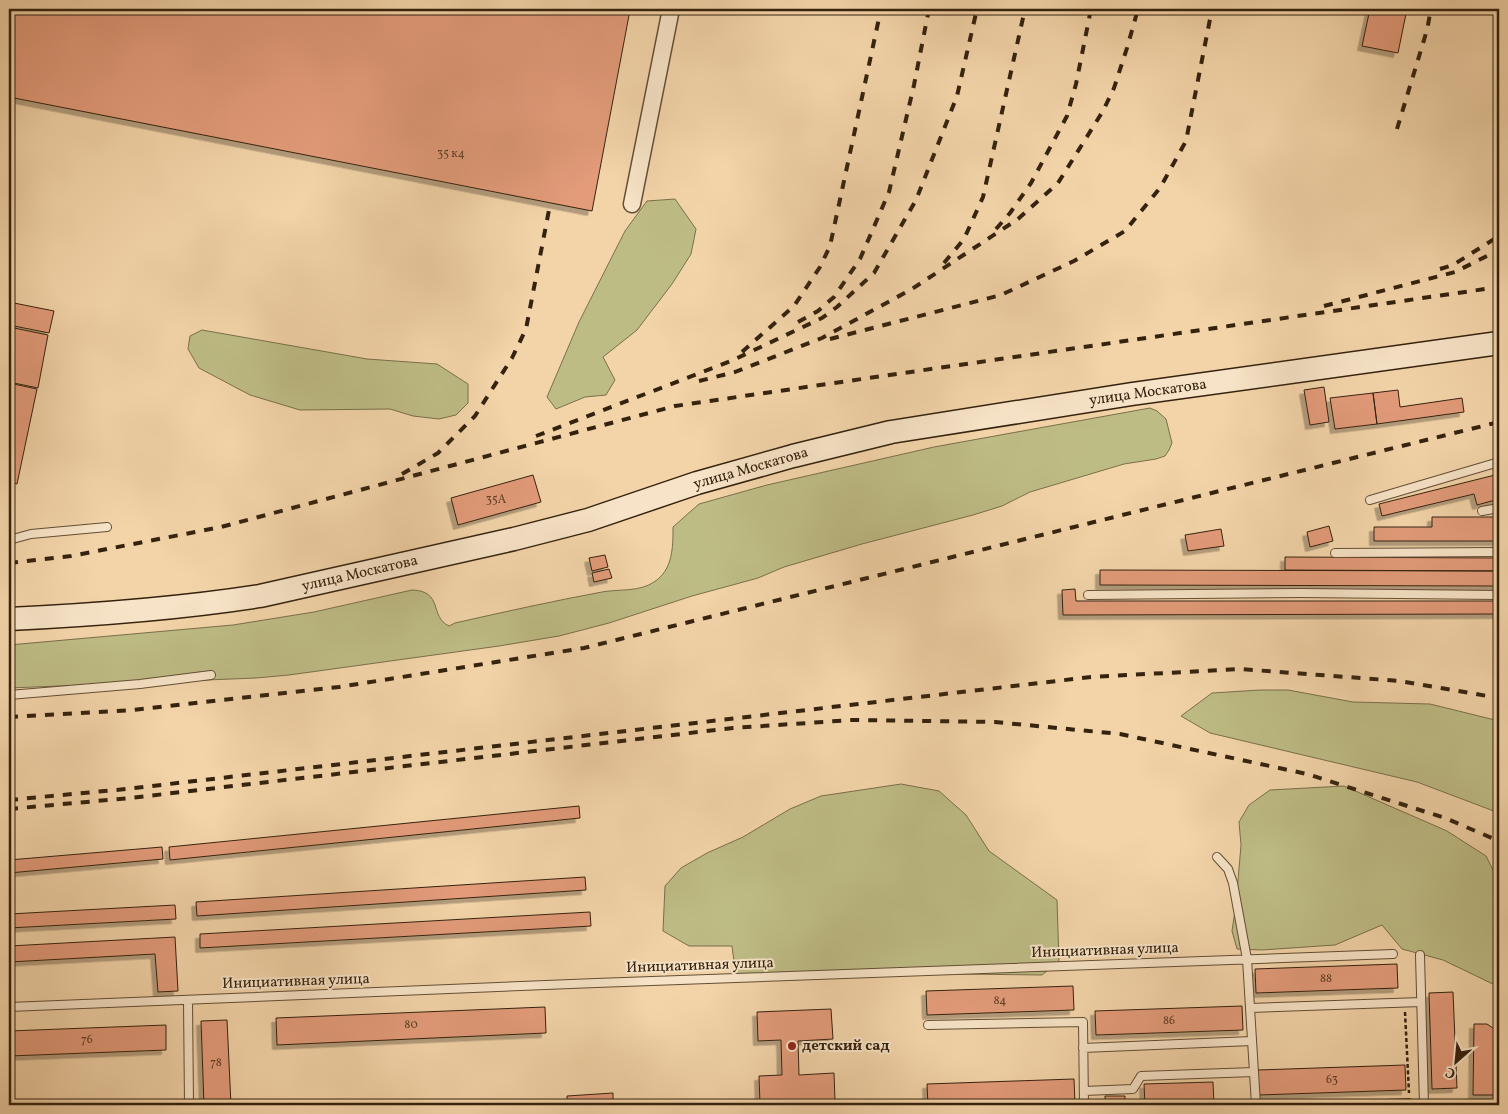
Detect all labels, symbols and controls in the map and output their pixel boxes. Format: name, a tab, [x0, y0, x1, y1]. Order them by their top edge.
house number: 35 к4	[437, 146, 465, 162]
street label: улица Москатова	[1088, 374, 1208, 412]
street label: улица Москатова	[691, 443, 811, 495]
house number: 35А	[486, 492, 507, 508]
street label: улица Москатова	[300, 550, 420, 598]
street label: Инициативная улица	[1031, 938, 1179, 964]
street label: Инициативная улица	[626, 953, 774, 979]
street label: Инициативная улица	[222, 969, 370, 995]
house number: 88	[1320, 971, 1332, 987]
house number: 84	[994, 993, 1006, 1009]
house number: 86	[1163, 1013, 1175, 1029]
house number: 80	[404, 1017, 418, 1033]
house number: 76	[81, 1032, 93, 1048]
place label: детский сад	[802, 1036, 890, 1057]
north arrow	[1430, 1036, 1480, 1086]
marker: детский сад	[786, 1040, 798, 1052]
house number: 78	[210, 1055, 222, 1071]
text: С	[1442, 1062, 1459, 1083]
house number: 63	[1326, 1072, 1338, 1088]

